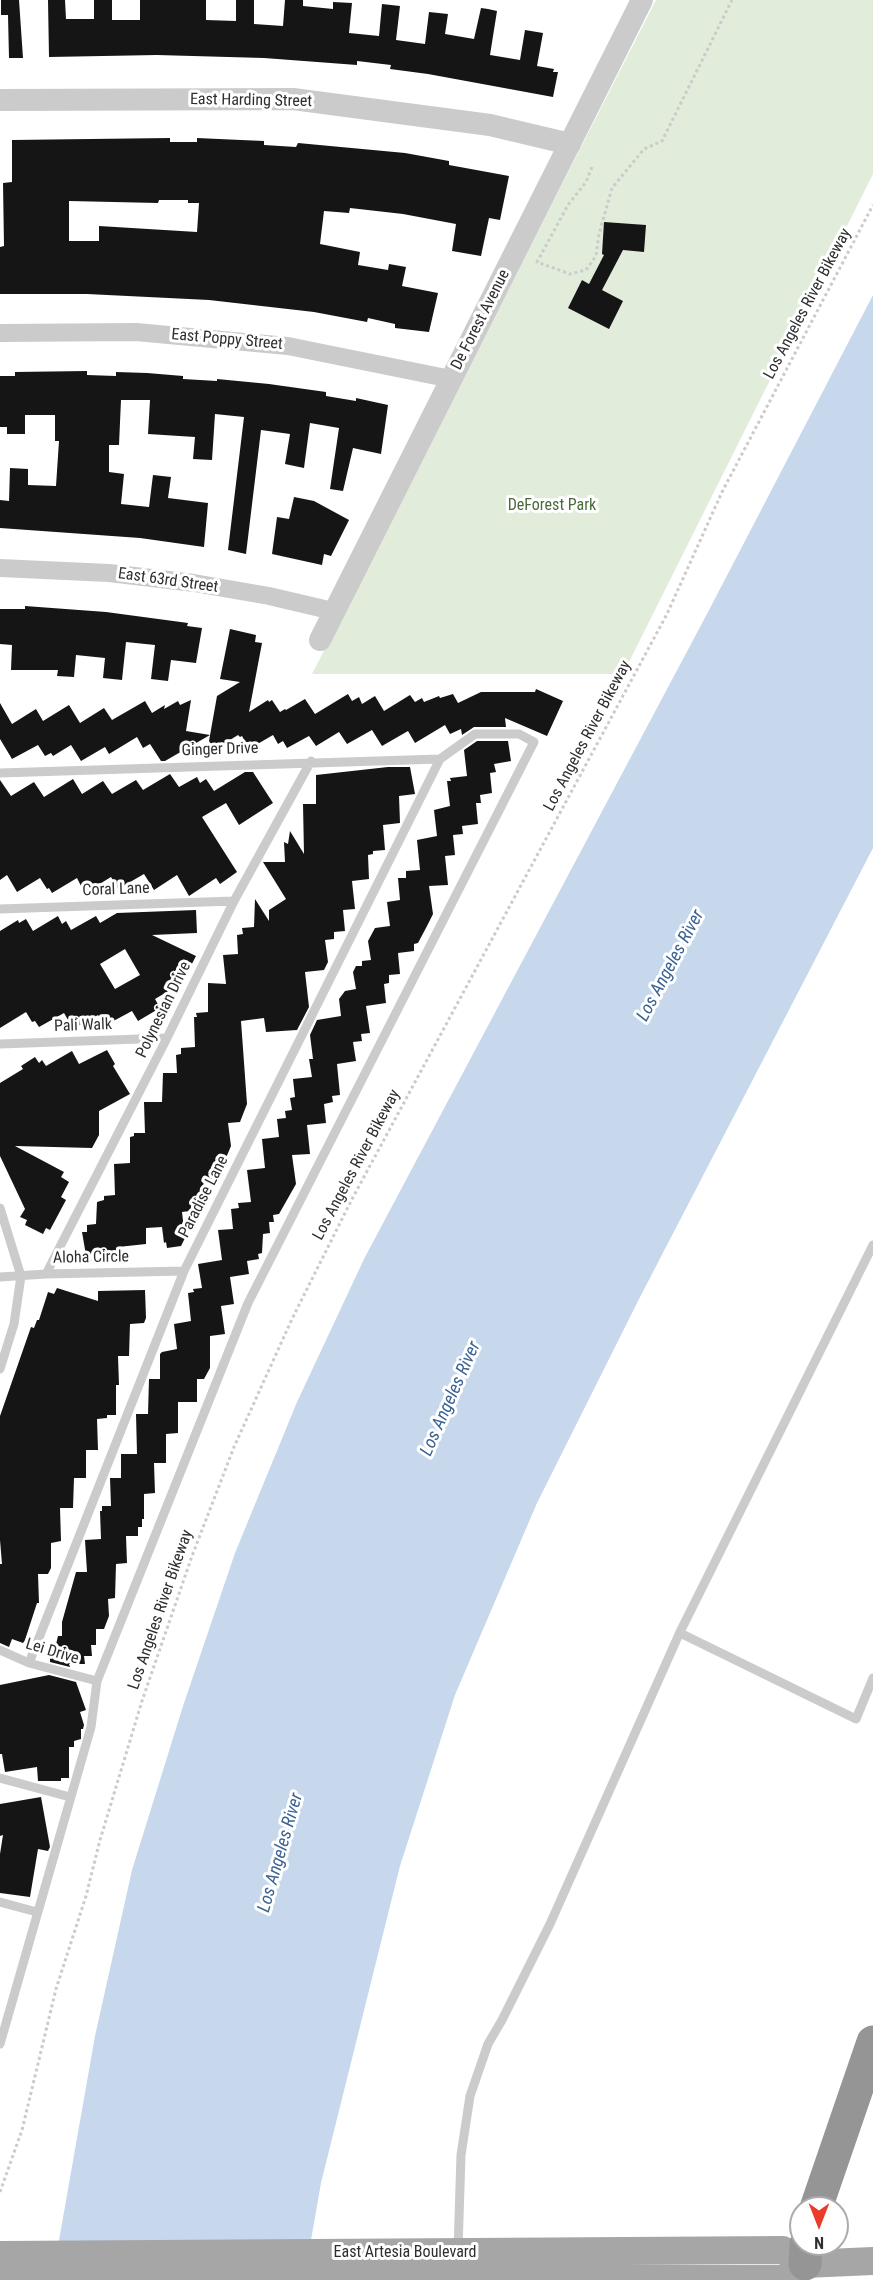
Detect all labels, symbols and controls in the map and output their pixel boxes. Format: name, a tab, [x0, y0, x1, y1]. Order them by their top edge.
street label: East Harding Street	[190, 90, 312, 112]
street label: Los Angeles River Bikeway	[760, 225, 856, 383]
street label: De Forest Avenue	[448, 267, 514, 373]
street label: East Poppy Street	[171, 326, 283, 354]
park label: DeForest Park	[508, 496, 596, 516]
street label: East 63rd Street	[117, 564, 219, 598]
street label: Los Angeles River Bikeway	[540, 657, 636, 815]
street label: Ginger Drive	[181, 739, 259, 761]
street label: Coral Lane	[82, 879, 150, 901]
water label: Los Angeles River	[633, 907, 709, 1025]
street label: Polynesian Drive	[132, 959, 196, 1061]
street label: Pali Walk	[54, 1015, 112, 1037]
street label: Los Angeles River Bikeway	[309, 1086, 405, 1244]
street label: Paradise Lane	[175, 1153, 233, 1241]
street label: Aloha Circle	[53, 1248, 129, 1268]
water label: Los Angeles River	[416, 1339, 486, 1459]
street label: Los Angeles River Bikeway	[125, 1528, 197, 1692]
street label: Lei Drive	[23, 1635, 81, 1669]
water label: Los Angeles River	[254, 1791, 308, 1915]
north arrow	[789, 2196, 849, 2256]
text: N	[814, 2233, 824, 2252]
street label: East Artesia Boulevard	[334, 2243, 476, 2263]

